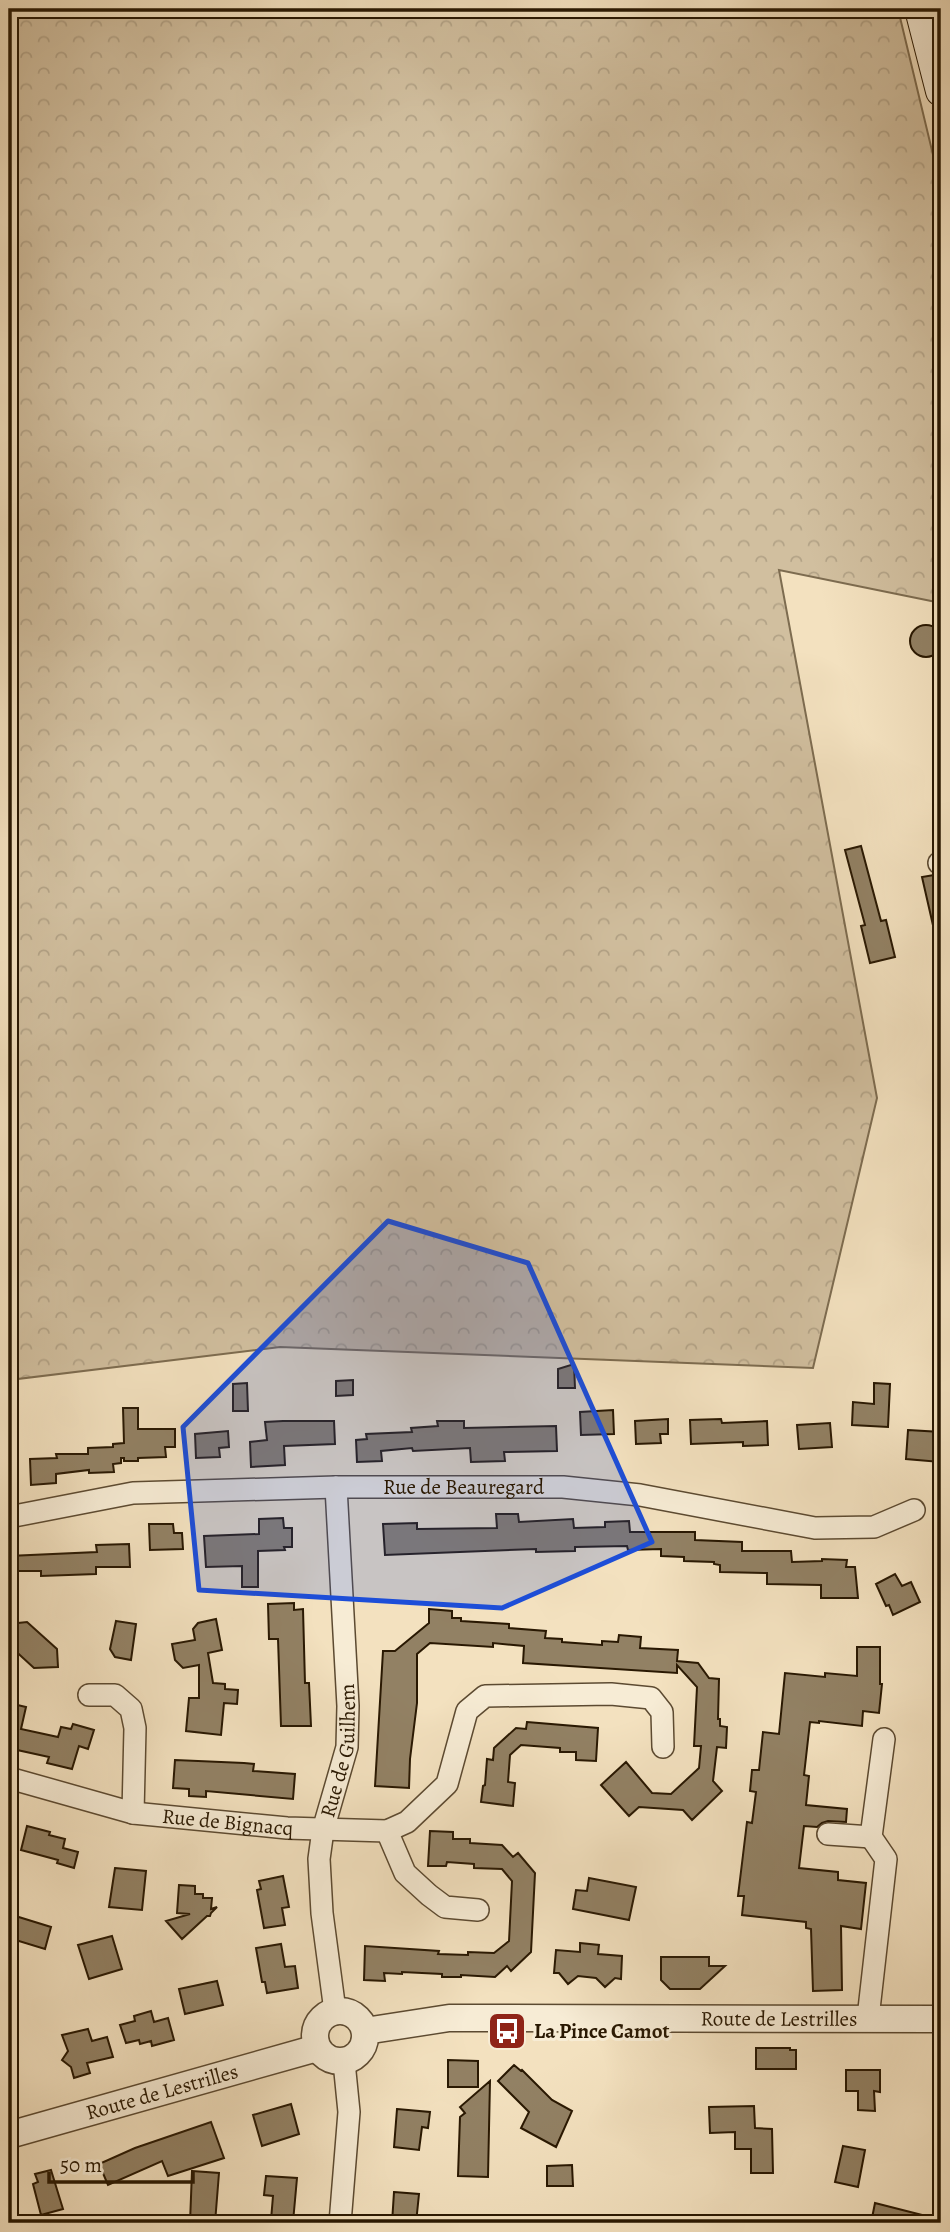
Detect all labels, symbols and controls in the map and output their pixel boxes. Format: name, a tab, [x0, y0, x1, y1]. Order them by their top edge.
street label: Rue de Beauregard	[383, 1473, 545, 1501]
street label: Rue de Guilhem	[313, 1683, 362, 1821]
street label: Rue de Bignacq	[161, 1802, 294, 1842]
street label: Route de Lestrilles	[700, 2005, 858, 2033]
bus stop icon: La Pince Camot	[486, 2010, 528, 2052]
place label: La Pince Camot	[534, 2017, 670, 2045]
street label: Route de Lestrilles	[83, 2057, 241, 2127]
scale bar	[49, 2141, 192, 2185]
text: 50 m	[60, 2151, 102, 2179]

